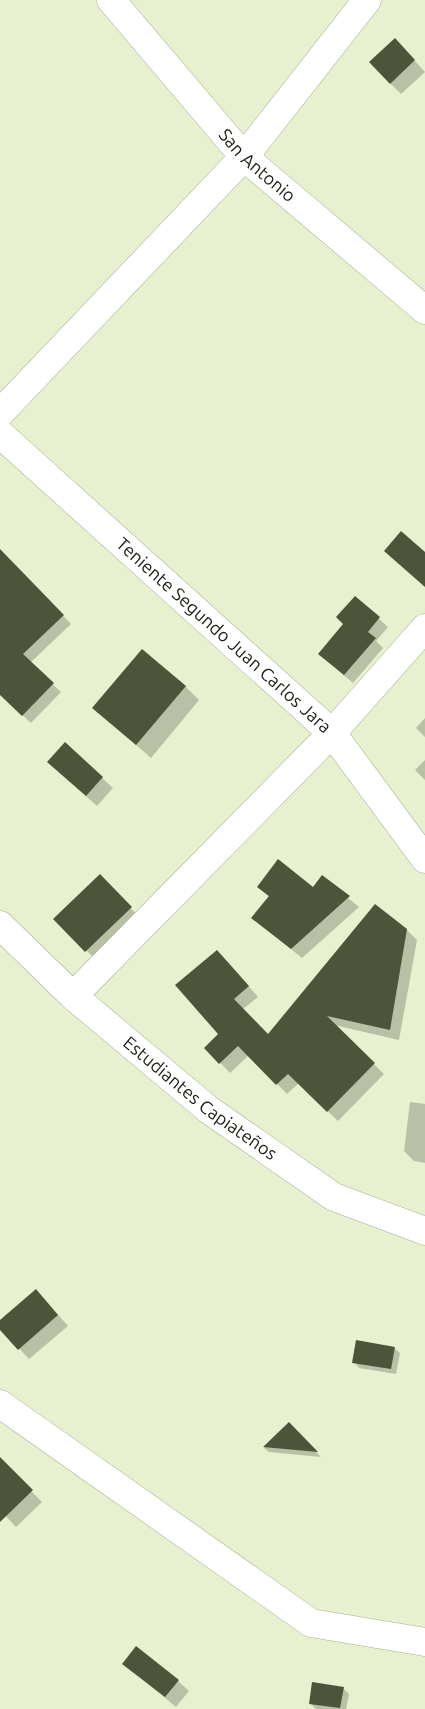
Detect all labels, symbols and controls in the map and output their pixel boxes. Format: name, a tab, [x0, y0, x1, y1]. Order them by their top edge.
street label: San Antonio	[215, 124, 300, 205]
street label: Teniente Segundo Juan Carlos Jara	[113, 533, 336, 736]
street label: Estudiantes Capiateños	[120, 1032, 281, 1163]

